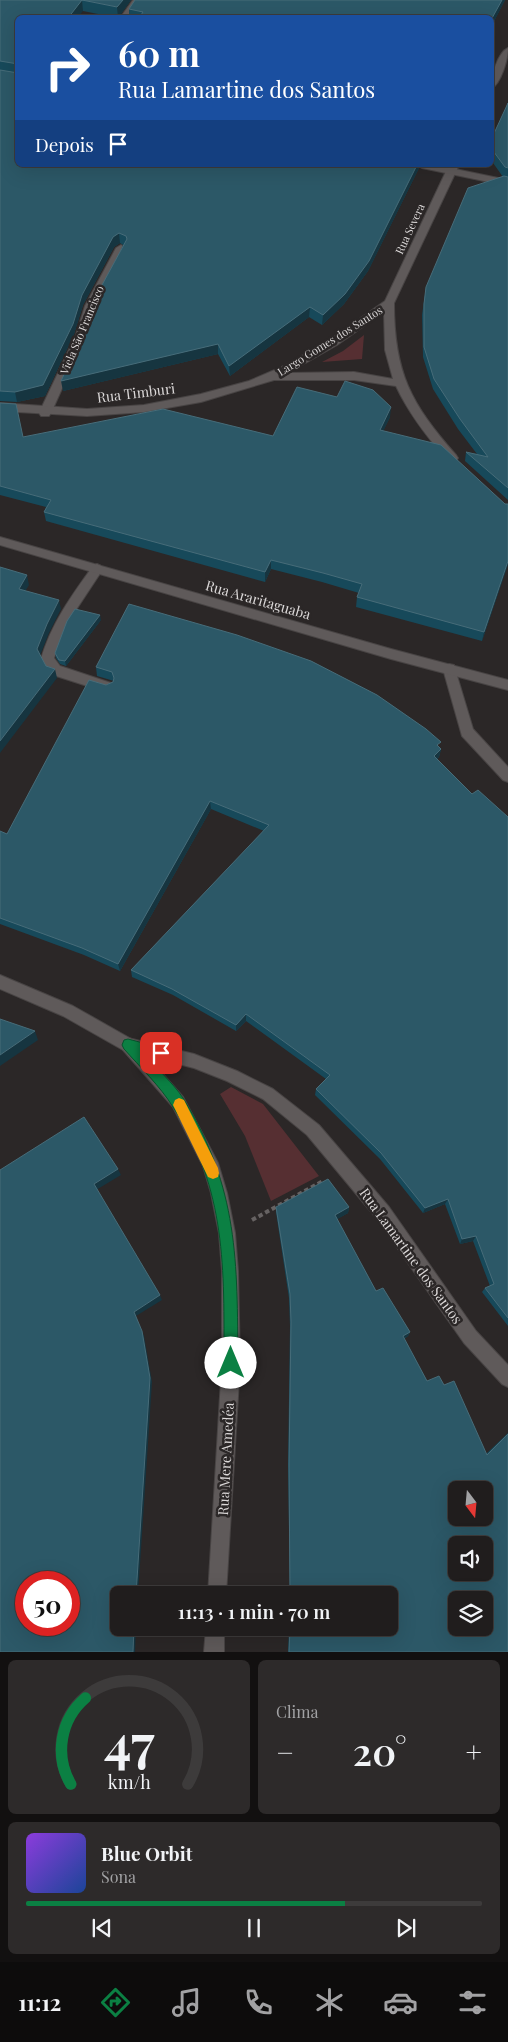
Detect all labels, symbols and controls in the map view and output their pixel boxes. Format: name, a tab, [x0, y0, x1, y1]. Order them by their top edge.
text: 60 m	[118, 29, 200, 76]
icon: right	[35, 35, 100, 100]
text: Rua Lamartine dos Santos	[118, 74, 375, 104]
icon: arrive	[104, 130, 132, 158]
text: Depois	[35, 131, 94, 157]
street label: Rua Severa	[391, 201, 428, 257]
street label: Viela São Francisco	[56, 283, 107, 377]
street label: Largo Gomes dos Santos	[274, 302, 385, 379]
street label: Rua Timburi	[96, 378, 176, 407]
street label: Rua Araritaguaba	[203, 575, 313, 624]
pin	[140, 1032, 182, 1074]
icon: arrive	[147, 1039, 175, 1067]
street label: Rua Lamartine dos Santos	[356, 1184, 467, 1327]
position arrow	[204, 1336, 256, 1388]
street label: Rua Mere Amedéa	[213, 1402, 238, 1516]
north arrow	[448, 1481, 492, 1526]
map controls	[448, 1481, 493, 1636]
button: sound	[448, 1536, 493, 1581]
speed limit sign: 50	[15, 1571, 80, 1636]
button: layers	[448, 1591, 493, 1636]
text: 11:13 · 1 min · 70 m	[178, 1598, 330, 1624]
text: Clima	[276, 1701, 318, 1722]
text: 47	[104, 1707, 155, 1776]
text: 20°	[353, 1725, 407, 1776]
text: −	[276, 1733, 294, 1770]
text: +	[466, 1733, 482, 1770]
text: km/h	[108, 1770, 151, 1793]
text: Blue Orbit	[101, 1840, 192, 1866]
text: Sona	[101, 1866, 136, 1887]
icon: previous	[88, 1914, 116, 1942]
icon: pause	[240, 1914, 268, 1942]
icon: next	[392, 1914, 420, 1942]
icon: directions	[98, 1985, 133, 2020]
icon: music	[169, 1985, 204, 2020]
icon: phone	[241, 1985, 276, 2020]
icon: climate	[312, 1985, 347, 2020]
icon: car	[383, 1985, 418, 2020]
icon: filters	[455, 1985, 490, 2020]
text: 11:12	[18, 1987, 61, 2017]

